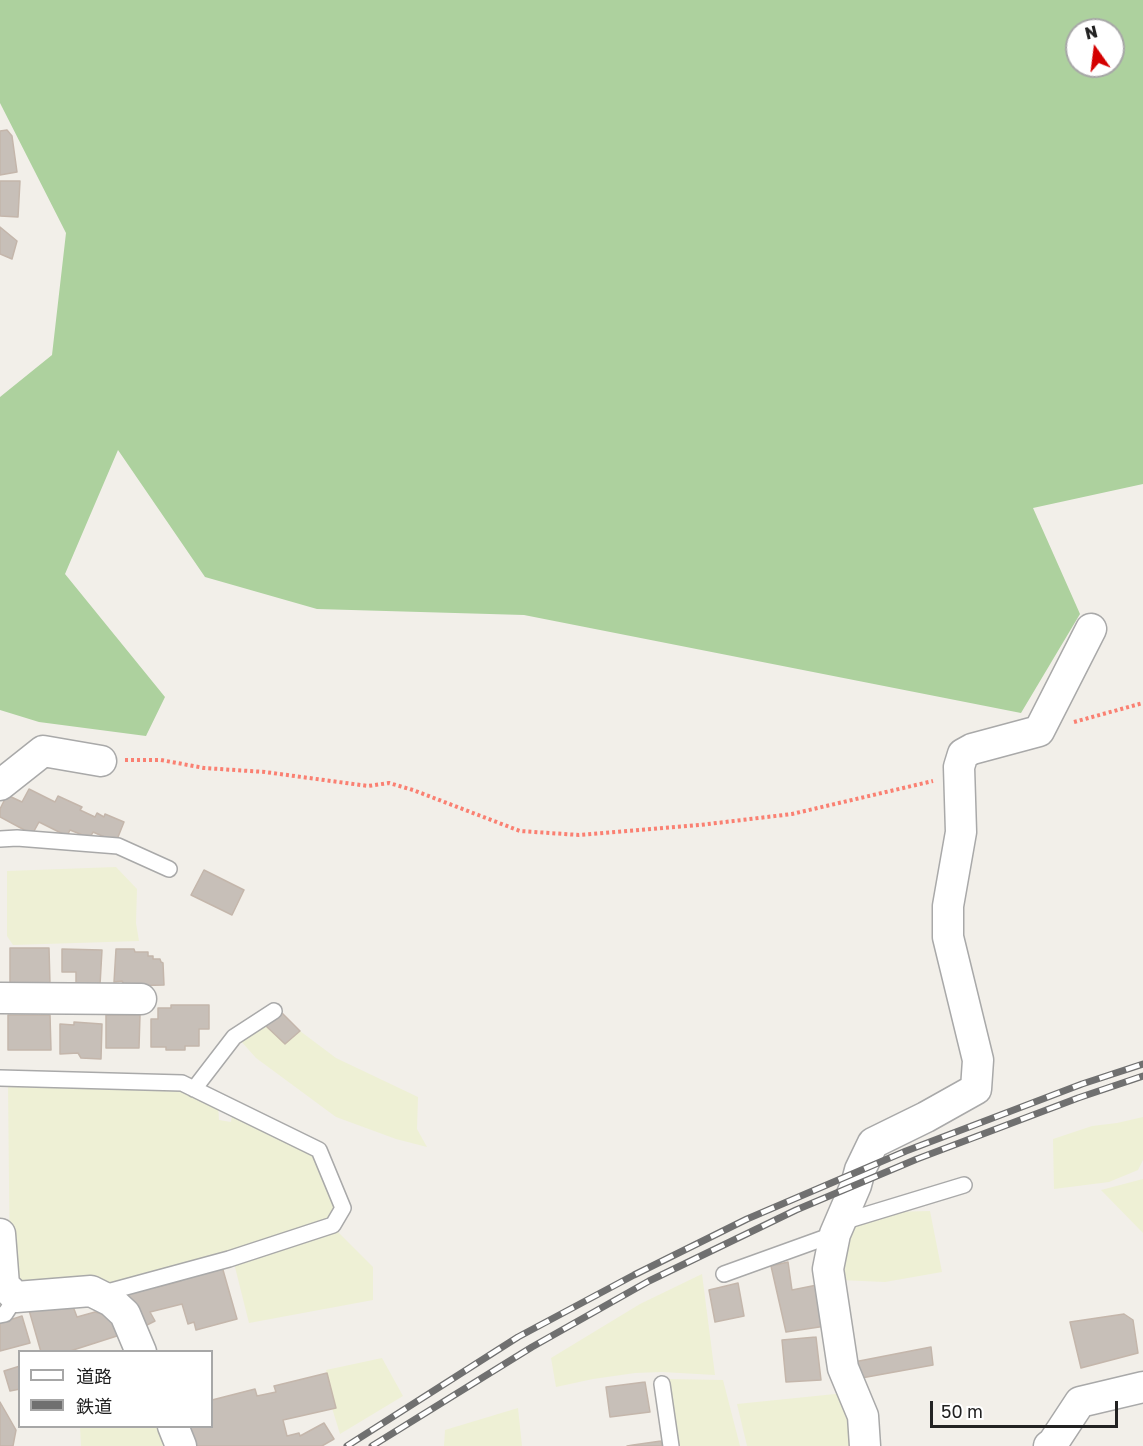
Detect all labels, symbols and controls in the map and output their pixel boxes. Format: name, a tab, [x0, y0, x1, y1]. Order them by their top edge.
north arrow	[1065, 18, 1125, 78]
text: N	[1083, 21, 1099, 44]
legend	[18, 1350, 213, 1428]
text: 道路	[76, 1365, 112, 1387]
scale bar	[933, 1389, 1120, 1427]
text: 鉄道	[76, 1395, 112, 1417]
text: 50 m	[941, 1400, 983, 1422]

